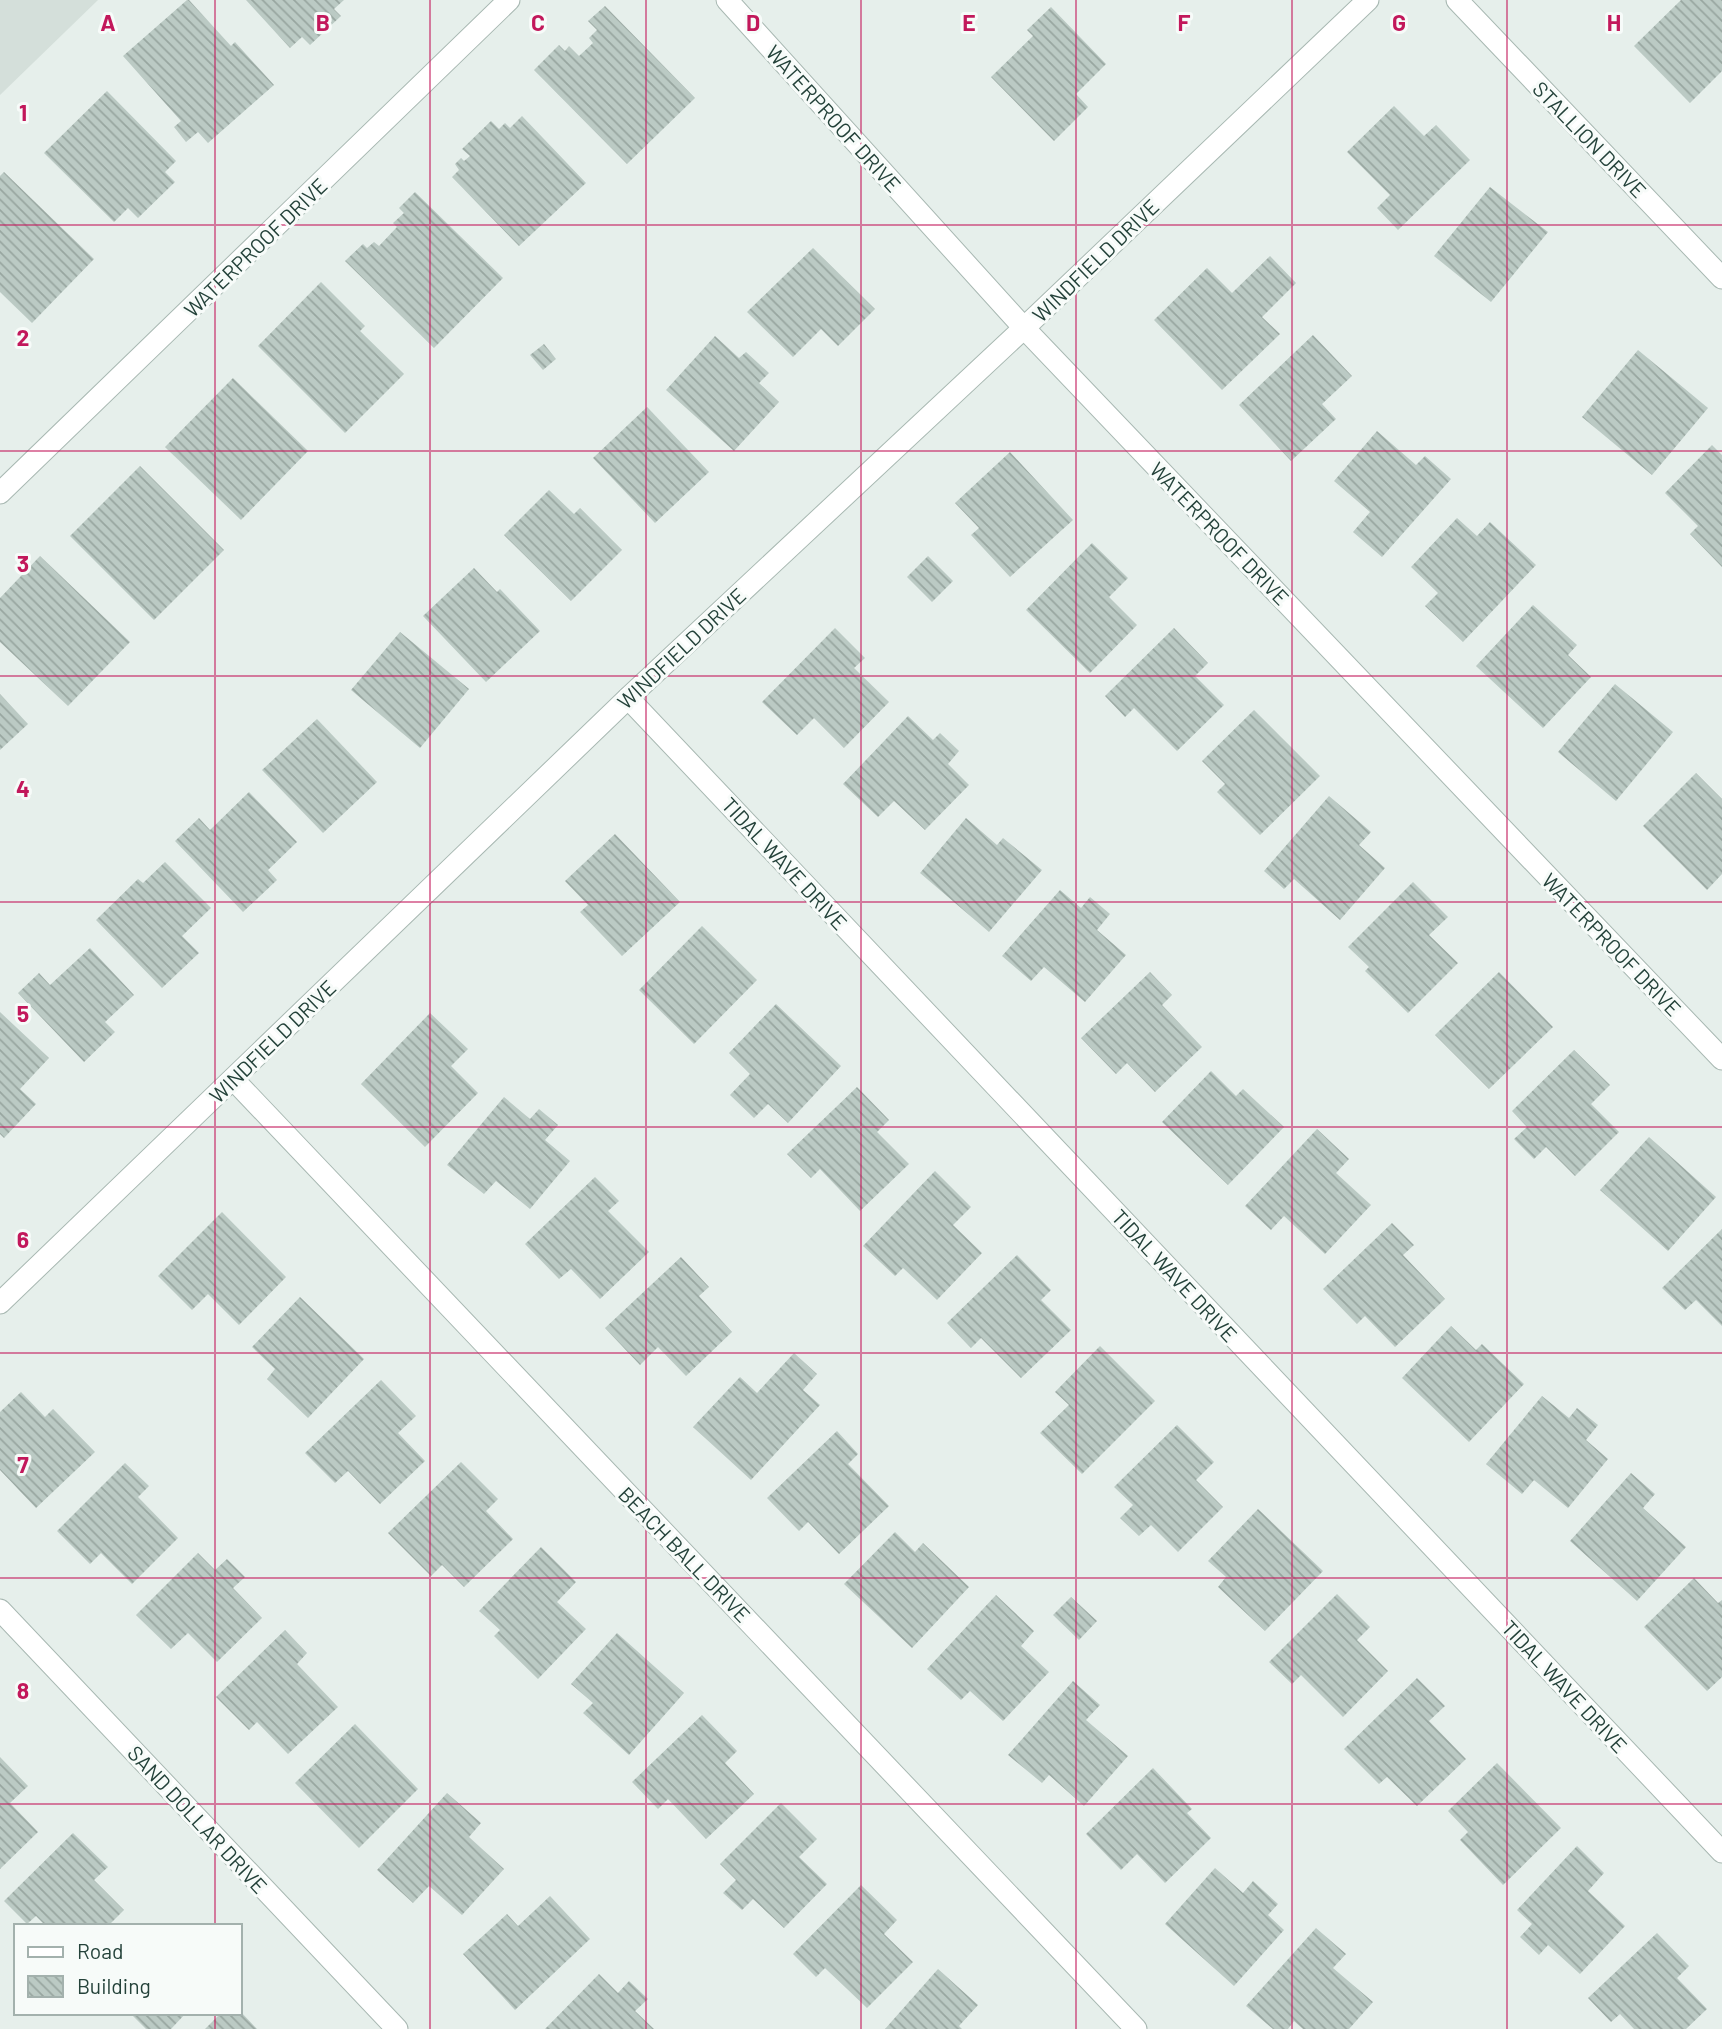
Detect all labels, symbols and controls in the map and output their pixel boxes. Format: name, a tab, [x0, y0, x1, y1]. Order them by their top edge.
text: A	[100, 8, 116, 36]
text: B	[316, 8, 330, 36]
text: C	[531, 8, 545, 36]
text: D	[746, 8, 760, 36]
text: E	[962, 8, 976, 36]
text: F	[1178, 8, 1191, 36]
text: G	[1392, 8, 1406, 36]
text: H	[1607, 8, 1621, 36]
street label: WATERPROOF DRIVE	[761, 39, 907, 197]
street label: STALLION DRIVE	[1528, 76, 1652, 202]
text: 1	[19, 98, 27, 126]
street label: WATERPROOF DRIVE	[178, 172, 332, 322]
street label: WINDFIELD DRIVE	[1027, 193, 1163, 327]
text: 2	[17, 323, 29, 351]
street label: WATERPROOF DRIVE	[1145, 456, 1295, 610]
text: 3	[17, 549, 29, 577]
street label: WINDFIELD DRIVE	[612, 582, 750, 714]
text: 4	[16, 774, 30, 802]
street label: TIDAL WAVE DRIVE	[717, 792, 853, 934]
street label: WATERPROOF DRIVE	[1537, 867, 1687, 1021]
street label: WINDFIELD DRIVE	[204, 974, 340, 1108]
text: 5	[17, 999, 29, 1027]
street label: TIDAL WAVE DRIVE	[1107, 1204, 1243, 1346]
text: 6	[17, 1225, 29, 1253]
text: 7	[17, 1450, 29, 1478]
street label: BEACH BALL DRIVE	[614, 1481, 756, 1627]
street label: TIDAL WAVE DRIVE	[1497, 1615, 1633, 1757]
text: 8	[17, 1676, 29, 1704]
street label: SAND DOLLAR DRIVE	[123, 1740, 273, 1898]
legend	[14, 1924, 242, 2015]
text: Road	[77, 1938, 123, 1963]
text: Building	[77, 1973, 151, 1998]

